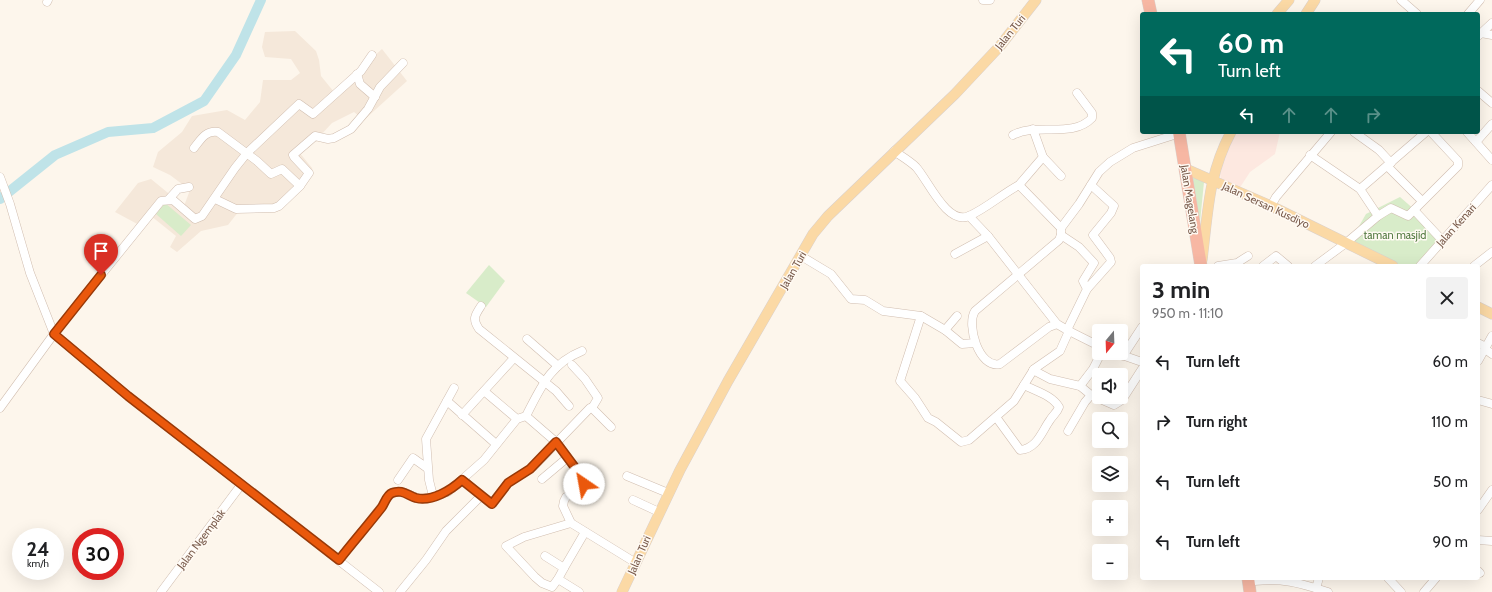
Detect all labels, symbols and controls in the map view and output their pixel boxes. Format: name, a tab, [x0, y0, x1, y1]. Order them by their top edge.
street label: Jalan Turi	[991, 12, 1028, 53]
text: 60 m	[1218, 26, 1284, 60]
icon: left	[1152, 28, 1204, 80]
text: Turn left	[1218, 60, 1281, 82]
icon: left	[1236, 104, 1258, 126]
icon: ahead	[1278, 104, 1300, 126]
icon: ahead	[1320, 104, 1342, 126]
icon: right	[1362, 104, 1384, 126]
street label: Jalan Magelang	[1178, 163, 1202, 235]
street label: Jalan Sersan Kusdiyo	[1219, 178, 1312, 231]
street label: Jalan Kenari	[1432, 201, 1479, 250]
park label: taman masjid	[1364, 228, 1426, 242]
pin	[84, 234, 118, 275]
icon: arrive	[90, 240, 112, 262]
street label: Jalan Turi	[776, 249, 809, 292]
text: 3 min	[1152, 275, 1210, 304]
button: close	[1426, 277, 1468, 319]
text: 950 m · 11:10	[1152, 305, 1223, 321]
north arrow	[1092, 324, 1128, 360]
map controls	[1092, 324, 1128, 580]
icon: left	[1152, 351, 1174, 373]
text: Turn left	[1186, 353, 1240, 371]
text: 60 m	[1432, 353, 1468, 371]
button: sound	[1092, 368, 1128, 404]
icon: right	[1152, 411, 1174, 433]
button: search	[1092, 412, 1128, 448]
text: Turn right	[1186, 413, 1247, 431]
text: 110 m	[1431, 413, 1468, 431]
button: layers	[1092, 456, 1128, 492]
position arrow	[563, 463, 605, 505]
icon: left	[1152, 471, 1174, 493]
text: Turn left	[1186, 473, 1240, 491]
text: 50 m	[1433, 473, 1468, 491]
button: +	[1092, 500, 1128, 536]
street label: Jalan Ngemplak	[173, 506, 228, 573]
speed limit sign: 30	[72, 528, 124, 580]
icon: left	[1152, 531, 1174, 553]
street label: Jalan Turi	[624, 533, 654, 577]
text: Turn left	[1186, 533, 1240, 551]
text: 90 m	[1432, 533, 1468, 551]
text: 24	[27, 537, 50, 561]
button: −	[1092, 544, 1128, 580]
text: km/h	[27, 557, 49, 570]

